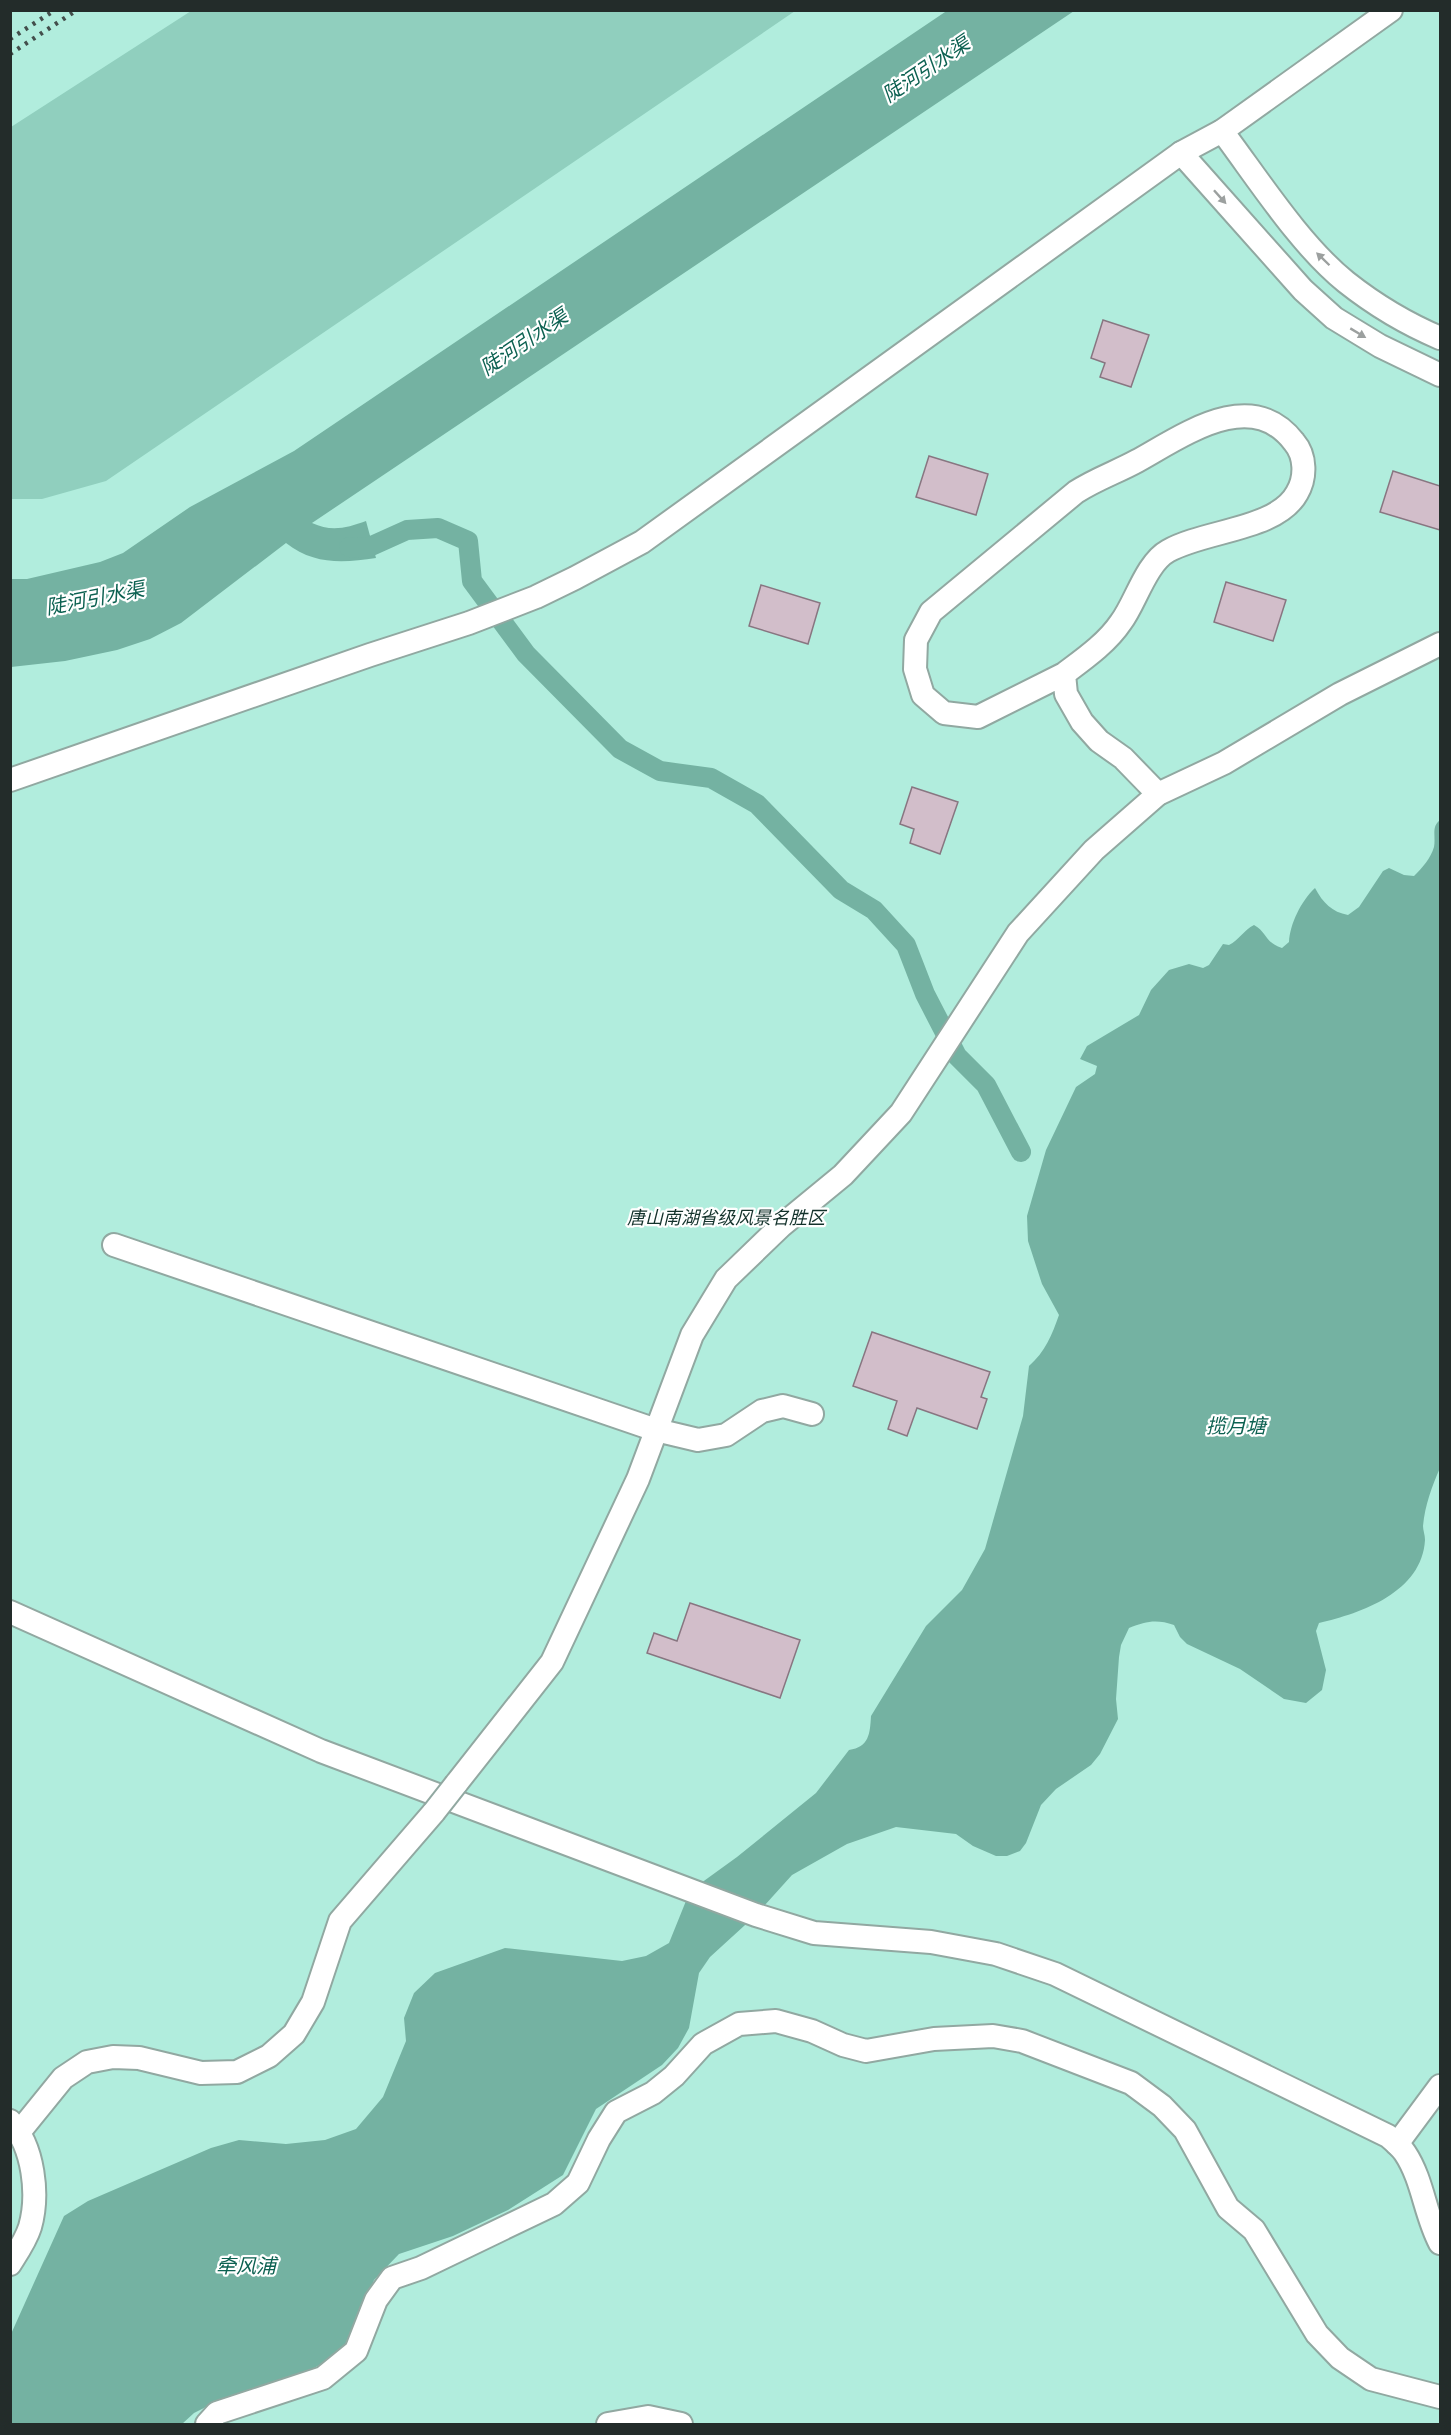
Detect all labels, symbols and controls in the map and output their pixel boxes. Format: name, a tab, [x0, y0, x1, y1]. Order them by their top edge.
water label: 陡河引水渠	[878, 29, 977, 107]
one-way arrow	[1213, 189, 1226, 204]
one-way arrow	[1316, 253, 1330, 267]
water label: 陡河引水渠	[476, 302, 575, 380]
one-way arrow	[1350, 327, 1366, 338]
water label: 陡河引水渠	[44, 576, 149, 619]
park label: 唐山南湖省级风景名胜区	[627, 1207, 828, 1228]
water label: 揽月塘	[1206, 1414, 1269, 1438]
water label: 牵风浦	[216, 2254, 279, 2278]

